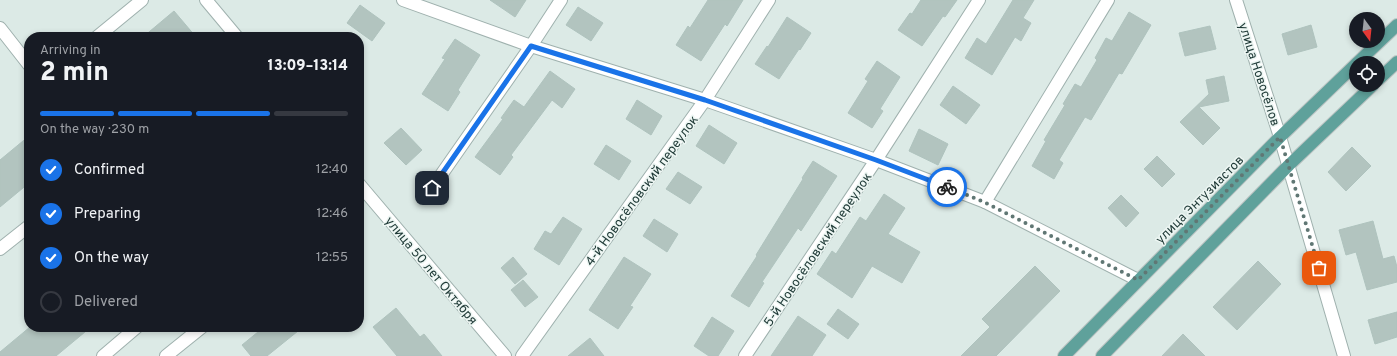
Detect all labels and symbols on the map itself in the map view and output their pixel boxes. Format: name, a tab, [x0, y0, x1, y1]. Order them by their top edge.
north arrow	[1349, 12, 1385, 48]
street label: улица Новосёлов	[1234, 21, 1282, 128]
street label: 4-й Новосёловский переулок	[583, 113, 703, 270]
street label: улица Энтузиастов	[1153, 153, 1248, 248]
courier	[927, 167, 967, 207]
street label: 5-й Новосёловский переулок	[761, 170, 876, 330]
pin	[415, 171, 449, 205]
street label: улица 50 лет Октября	[381, 214, 480, 329]
pin	[1302, 251, 1336, 285]

